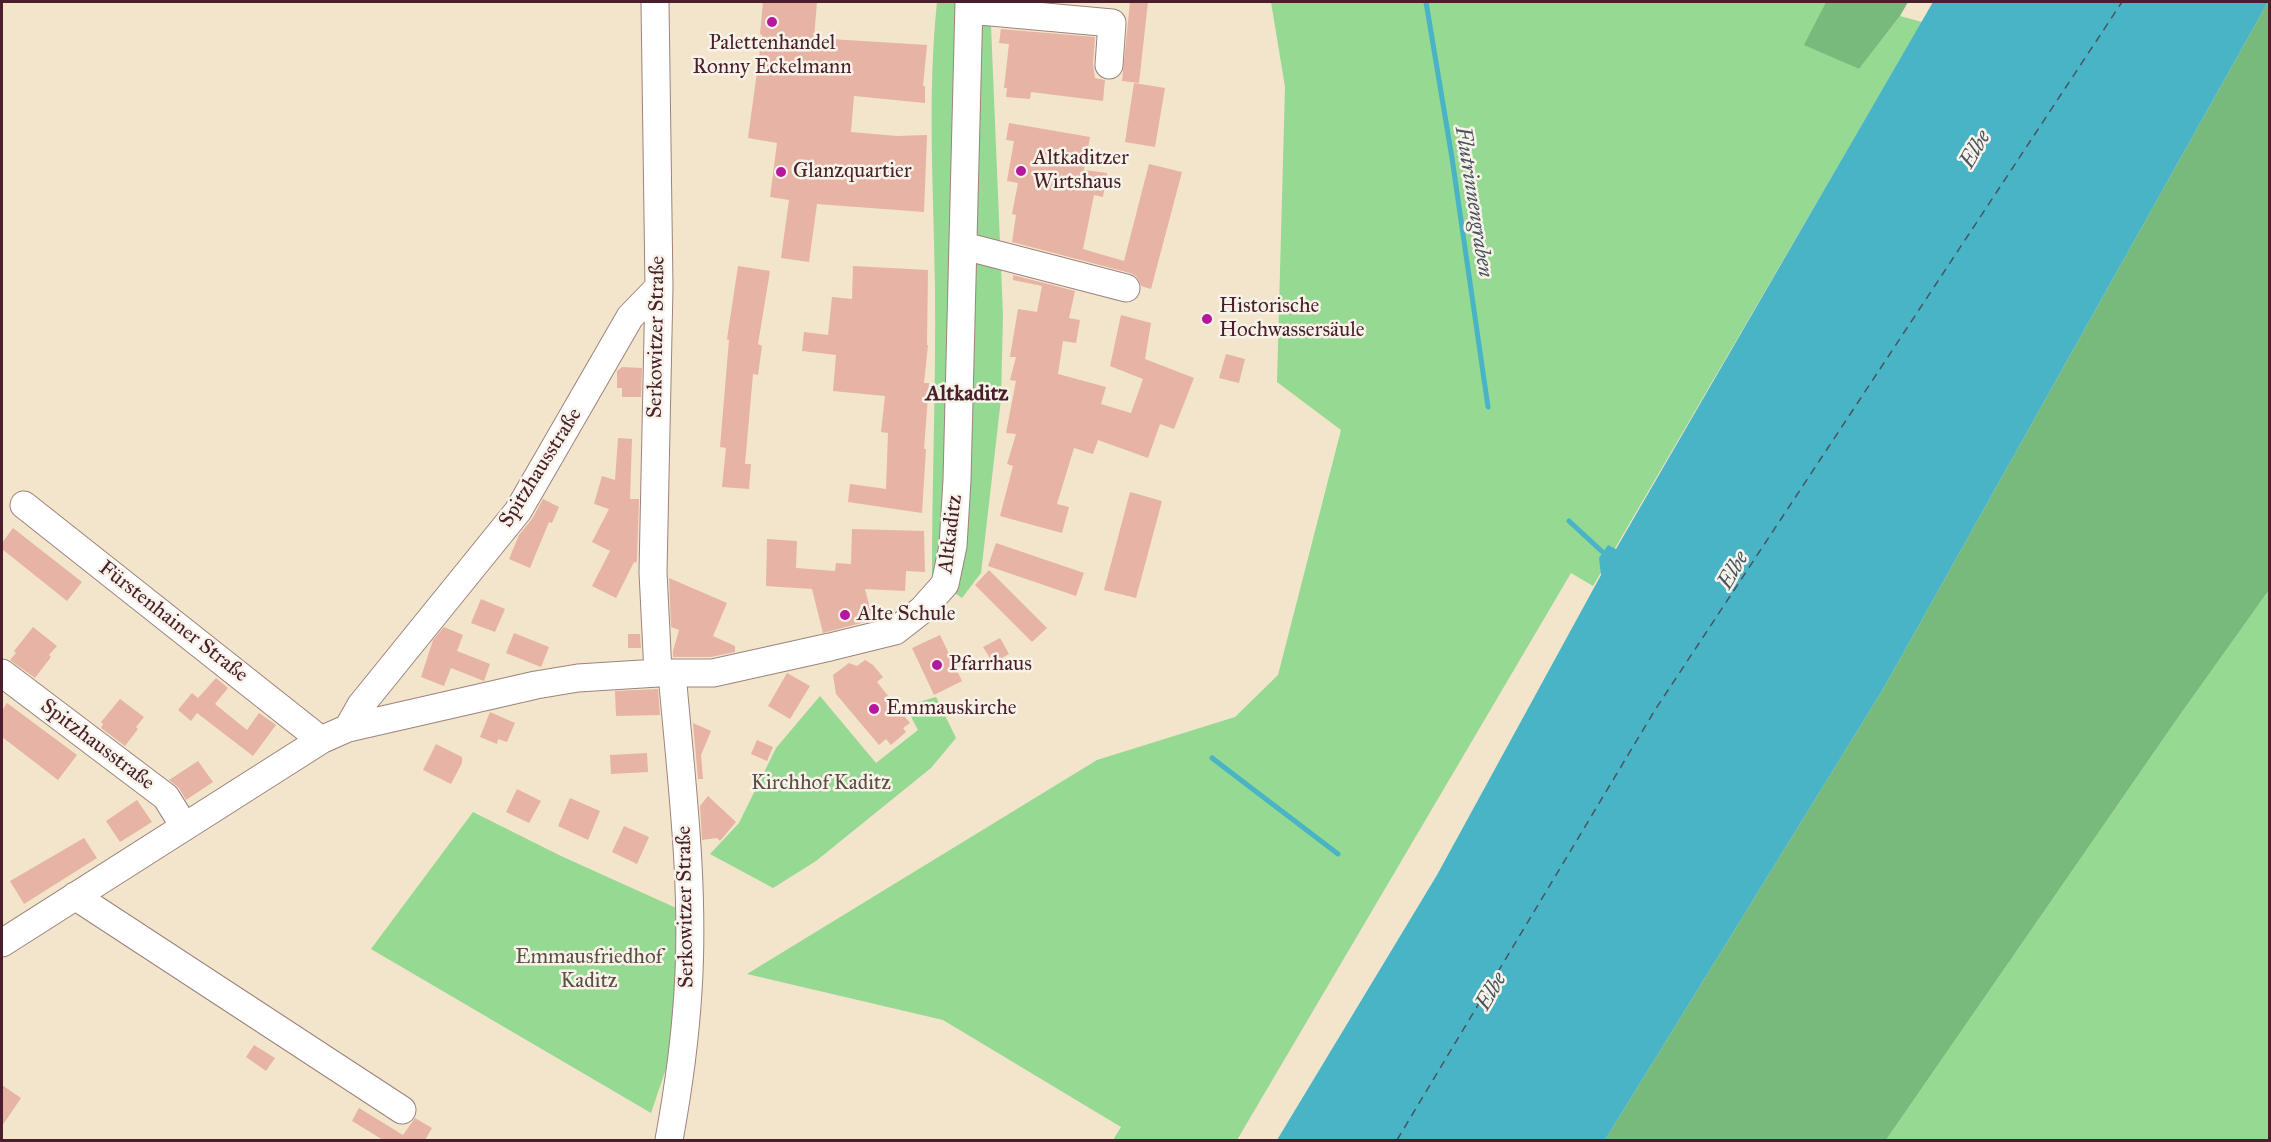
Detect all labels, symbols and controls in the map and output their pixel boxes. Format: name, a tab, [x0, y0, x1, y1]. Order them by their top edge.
marker: Palettenhandel Ronny Eckelmann	[765, 15, 779, 29]
place label: Palettenhandel Ronny Eckelmann	[692, 31, 852, 81]
water label: Flutrinnengraben	[1448, 125, 1498, 279]
water label: Elbe	[1955, 126, 1997, 174]
place label: Altkaditzer Wirtshaus	[1033, 146, 1129, 196]
place label: Glanzquartier	[793, 159, 912, 185]
marker: Altkaditzer Wirtshaus	[1014, 164, 1028, 178]
marker: Glanzquartier	[774, 165, 788, 179]
street label: Serkowitzer Straße	[643, 256, 671, 418]
place label: Historische Hochwassersäule	[1219, 294, 1365, 344]
marker: Historische Hochwassersäule	[1200, 312, 1214, 326]
district label: Altkaditz	[926, 382, 1008, 408]
street label: Spitzhausstraße	[494, 404, 588, 532]
street label: Altkaditz	[934, 493, 968, 575]
water label: Elbe	[1713, 547, 1755, 595]
street label: Fürstenhainer Straße	[93, 556, 253, 688]
place label: Alte Schule	[857, 602, 955, 628]
marker: Alte Schule	[838, 608, 852, 622]
place label: Pfarrhaus	[949, 652, 1032, 678]
marker: Pfarrhaus	[930, 658, 944, 672]
street label: Spitzhausstraße	[35, 694, 159, 796]
place label: Emmauskirche	[886, 696, 1017, 722]
marker: Emmauskirche	[867, 702, 881, 716]
park label: Kirchhof Kaditz	[751, 771, 891, 797]
street label: Serkowitzer Straße	[672, 826, 700, 988]
park label: Emmausfriedhof Kaditz	[515, 945, 663, 995]
water label: Elbe	[1471, 968, 1513, 1016]

